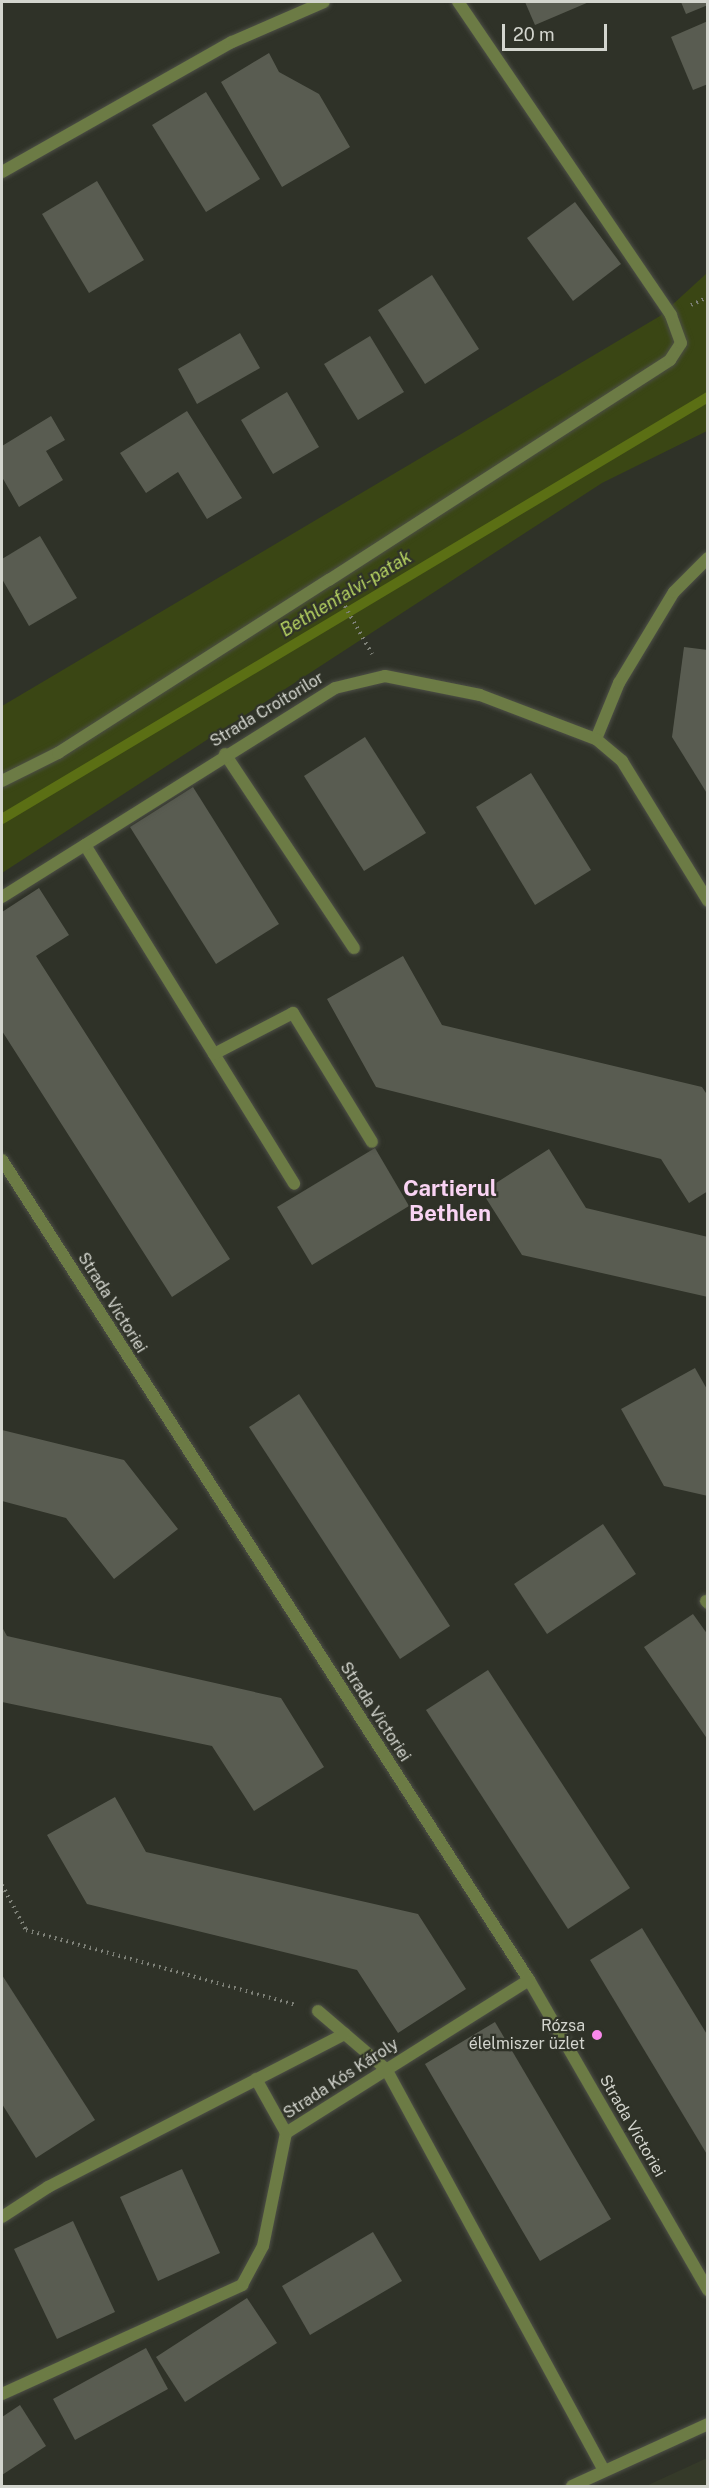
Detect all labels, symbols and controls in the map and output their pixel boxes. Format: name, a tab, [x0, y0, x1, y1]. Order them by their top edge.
scale bar	[505, 12, 610, 50]
text: 20 m	[513, 24, 555, 45]
water label: Bethlenfalvi-patak	[277, 546, 415, 642]
street label: Strada Croitorilor	[207, 669, 327, 751]
district label: Cartierul Bethlen	[403, 1175, 497, 1226]
street label: Strada Victoriei	[73, 1249, 151, 1357]
street label: Strada Victoriei	[336, 1659, 414, 1765]
place label: Rózsa élelmiszer üzlet	[469, 2016, 585, 2054]
marker: Rózsa élelmiszer üzlet	[590, 2028, 604, 2042]
street label: Strada Kós Károly	[280, 2035, 402, 2123]
street label: Strada Victoriei	[595, 2071, 669, 2181]

